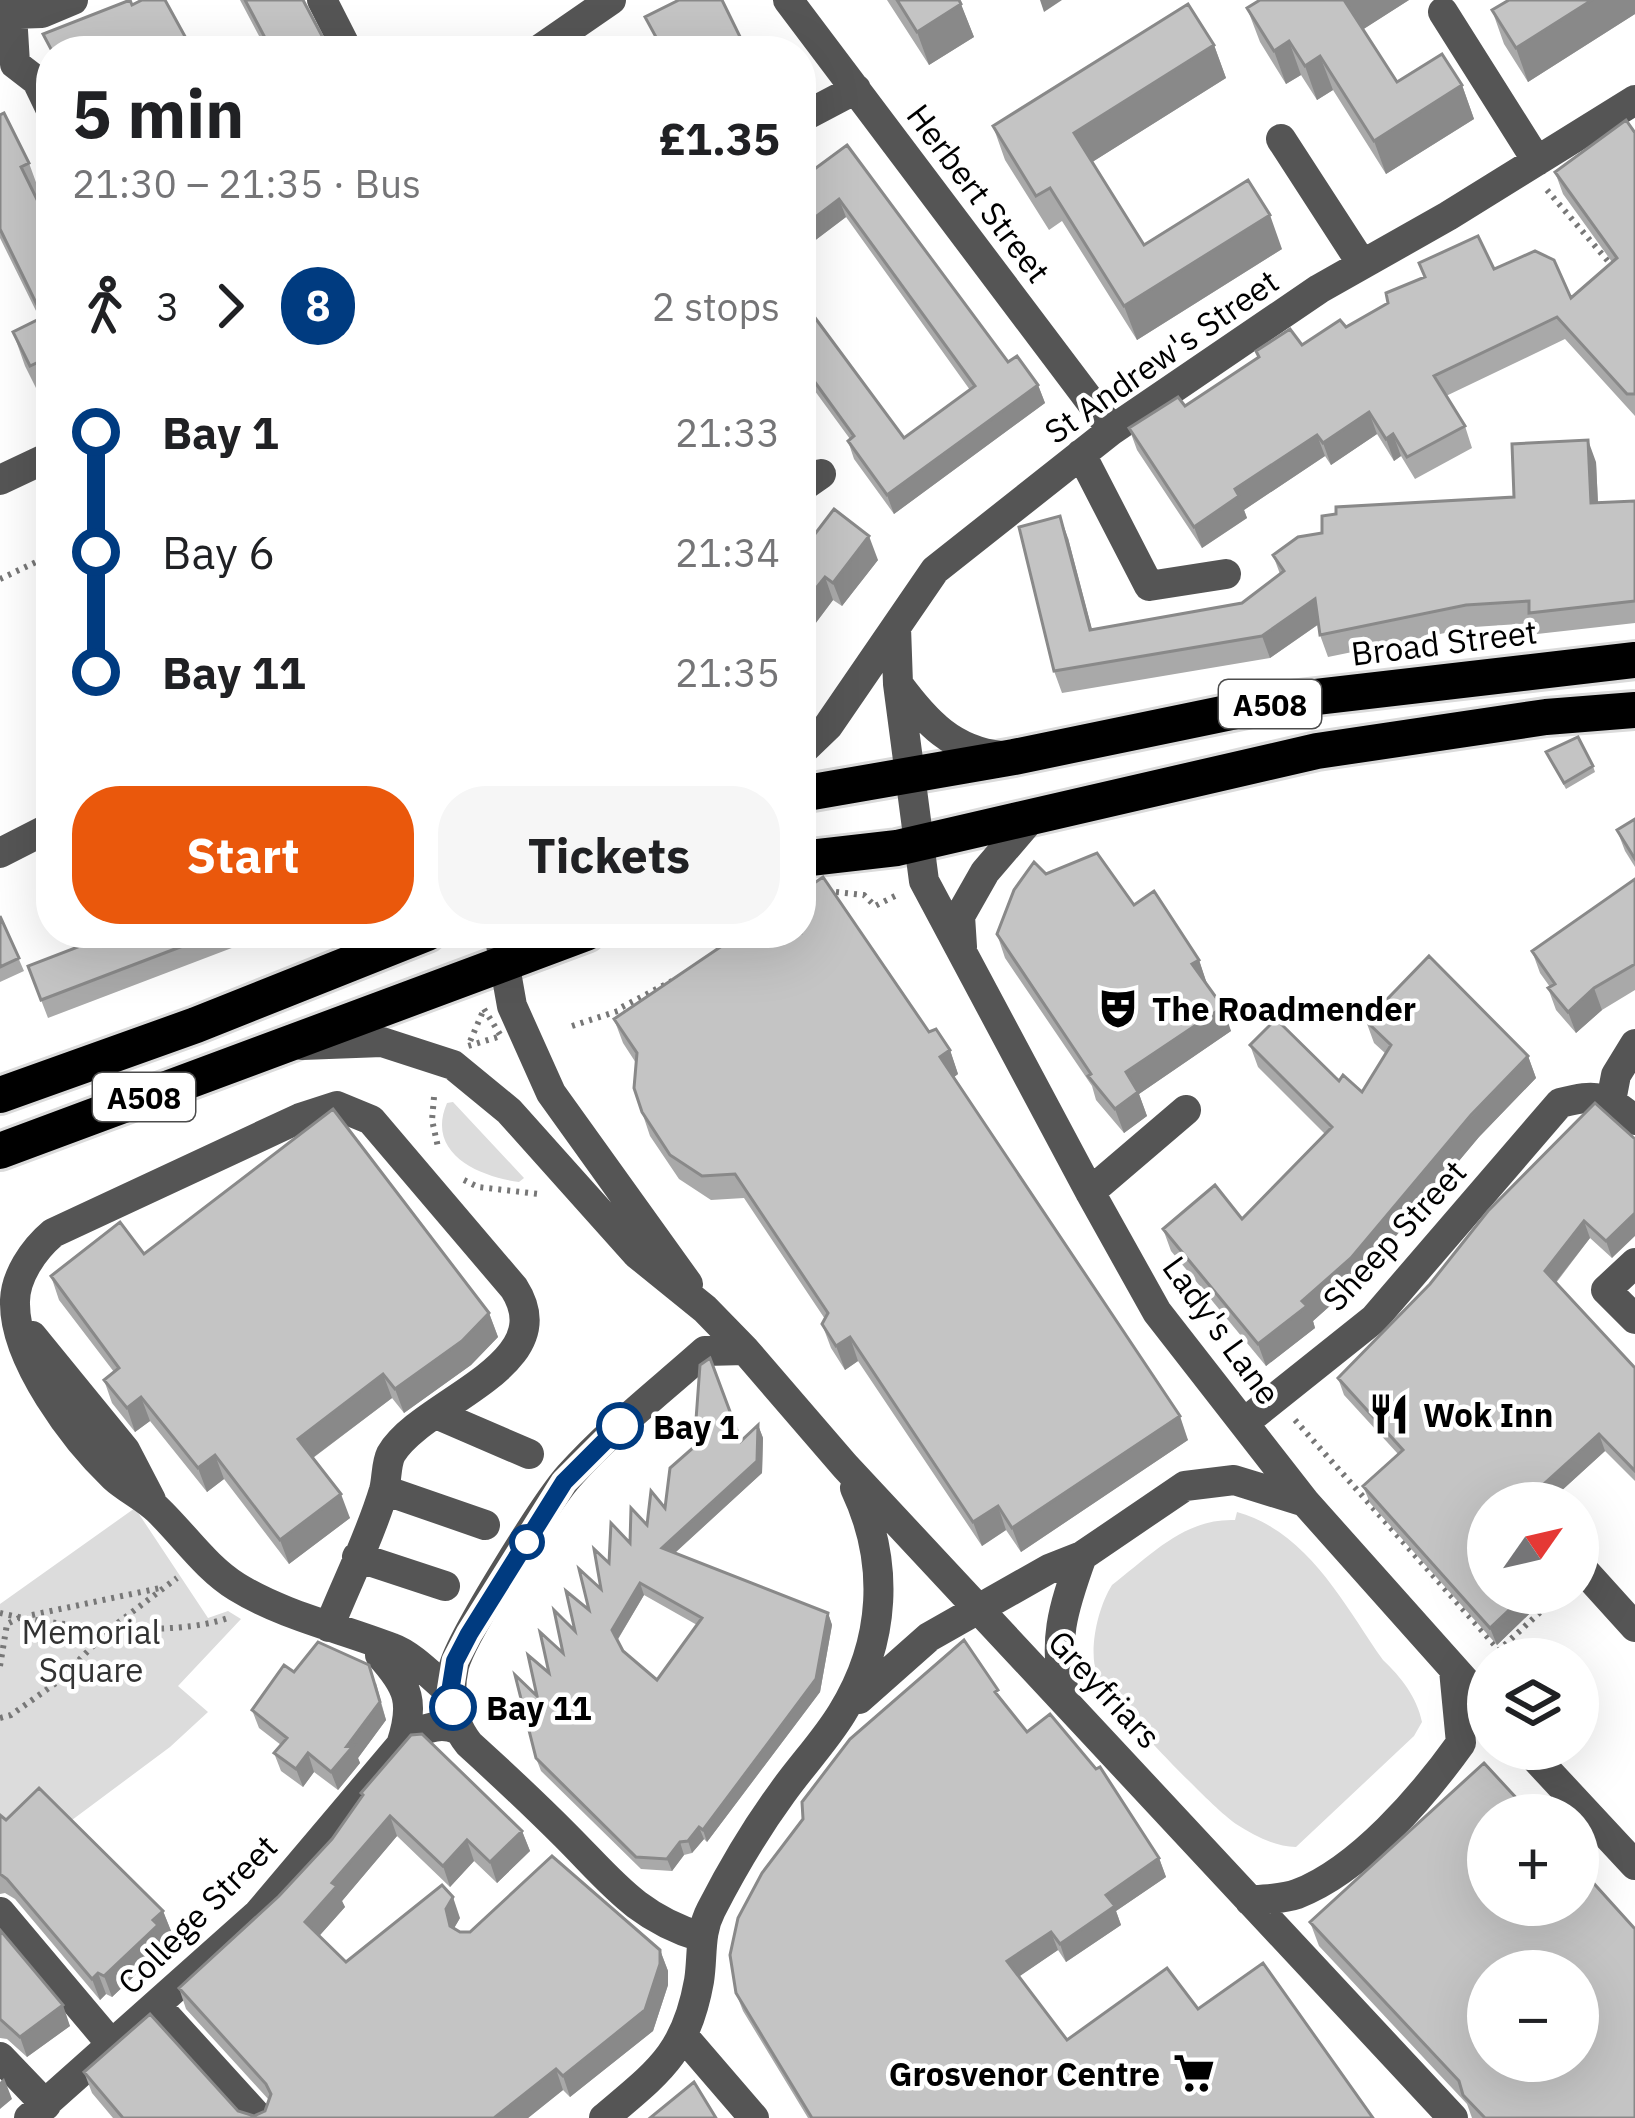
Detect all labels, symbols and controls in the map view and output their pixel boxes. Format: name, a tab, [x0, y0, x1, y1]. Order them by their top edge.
text: 5 min	[72, 70, 244, 156]
street label: Herbert Street	[898, 95, 1060, 291]
text: £1.35	[659, 109, 780, 167]
text: 21:30 – 21:35 · Bus	[72, 158, 421, 209]
street label: St Andrew's Street	[1036, 259, 1286, 453]
icon: walk	[72, 273, 138, 339]
icon: forward	[197, 273, 263, 339]
text: 8	[305, 278, 331, 333]
text: 3	[156, 281, 179, 332]
text: 2 stops	[652, 281, 780, 332]
text: Bay 1	[162, 403, 279, 461]
text: 21:33	[675, 407, 780, 458]
text: Bay 6	[162, 523, 275, 581]
text: 21:34	[675, 527, 780, 578]
street label: Broad Street	[1349, 609, 1539, 675]
text: Bay 11	[162, 643, 306, 701]
text: 21:35	[675, 647, 780, 698]
road number: A508	[1219, 680, 1321, 728]
button: Start	[72, 786, 414, 924]
button: Tickets	[438, 786, 780, 924]
theatre icon: The Roadmender	[1095, 985, 1141, 1031]
place label: The Roadmender	[1152, 987, 1416, 1030]
road number: A508	[93, 1073, 195, 1121]
street label: Sheep Street	[1313, 1150, 1475, 1320]
street label: Lady's Lane	[1154, 1247, 1290, 1413]
restaurant icon: Wok Inn	[1366, 1391, 1412, 1437]
place label: Wok Inn	[1423, 1393, 1553, 1436]
marker: Bay 1	[598, 1404, 642, 1448]
place label: Bay 1	[653, 1405, 739, 1448]
north arrow	[1467, 1482, 1599, 1614]
map controls	[1467, 1482, 1599, 2082]
unlabelled marker	[511, 1526, 543, 1558]
park label: Memorial Square	[21, 1610, 161, 1691]
street label: Greyfriars	[1039, 1621, 1171, 1757]
button: layers	[1467, 1638, 1599, 1770]
marker: Bay 11	[431, 1685, 475, 1729]
place label: Bay 11	[486, 1686, 592, 1729]
button: +	[1467, 1794, 1599, 1926]
street label: College Street	[108, 1825, 286, 2003]
button: −	[1467, 1950, 1599, 2082]
supermarket icon: Grosvenor Centre	[1171, 2050, 1217, 2096]
place label: Grosvenor Centre	[889, 2052, 1160, 2095]

